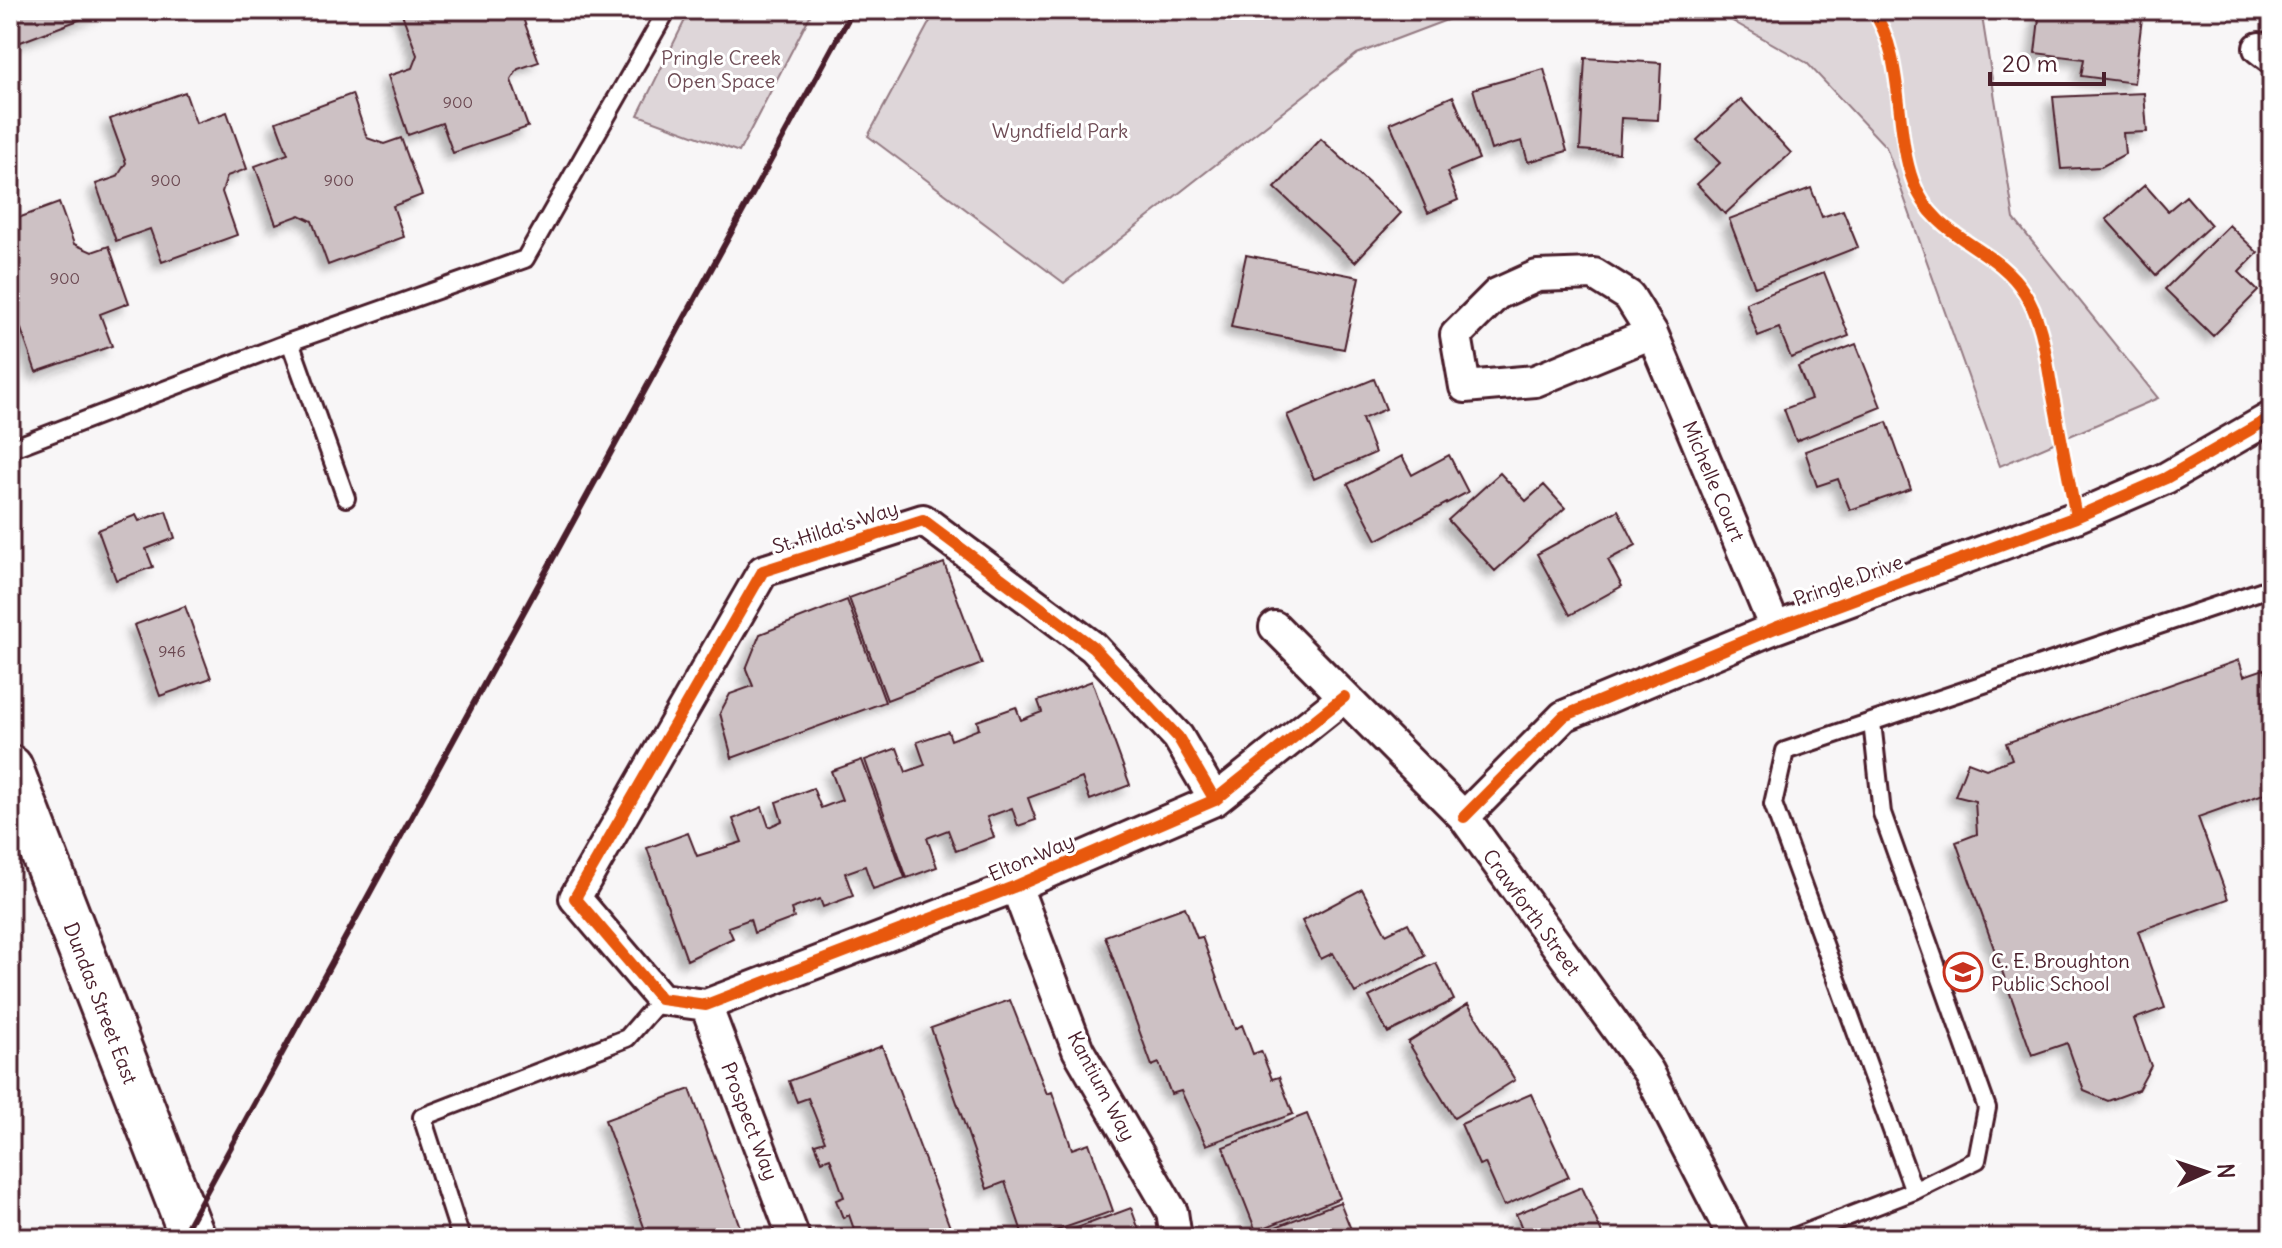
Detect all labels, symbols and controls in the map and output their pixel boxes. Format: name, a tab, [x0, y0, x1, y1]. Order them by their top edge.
scale bar	[1990, 36, 2104, 86]
park label: Pringle Creek Open Space	[661, 45, 781, 93]
text: 20 m	[2002, 48, 2058, 78]
house number: 900	[443, 92, 473, 112]
park label: Wyndfield Park	[992, 118, 1128, 143]
house number: 900	[151, 170, 181, 190]
house number: 900	[324, 170, 354, 190]
house number: 900	[50, 268, 80, 288]
street label: Michelle Court	[1677, 417, 1751, 545]
street label: St. Hilda's Way	[769, 495, 901, 559]
street label: Pringle Drive	[1790, 549, 1906, 611]
house number: 946	[158, 641, 186, 661]
street label: Elton Way	[984, 828, 1078, 886]
street label: Crawforth Street	[1478, 844, 1586, 980]
street label: Dundas Street East	[59, 919, 143, 1088]
place label: C. E. Broughton Public School	[1991, 948, 2130, 996]
school or university icon: C. E. Broughton Public School	[1942, 951, 1984, 993]
street label: Kantium Way	[1063, 1027, 1141, 1145]
street label: Prospect Way	[716, 1058, 784, 1184]
north arrow	[2166, 1132, 2246, 1212]
text: N	[2212, 1163, 2240, 1179]

